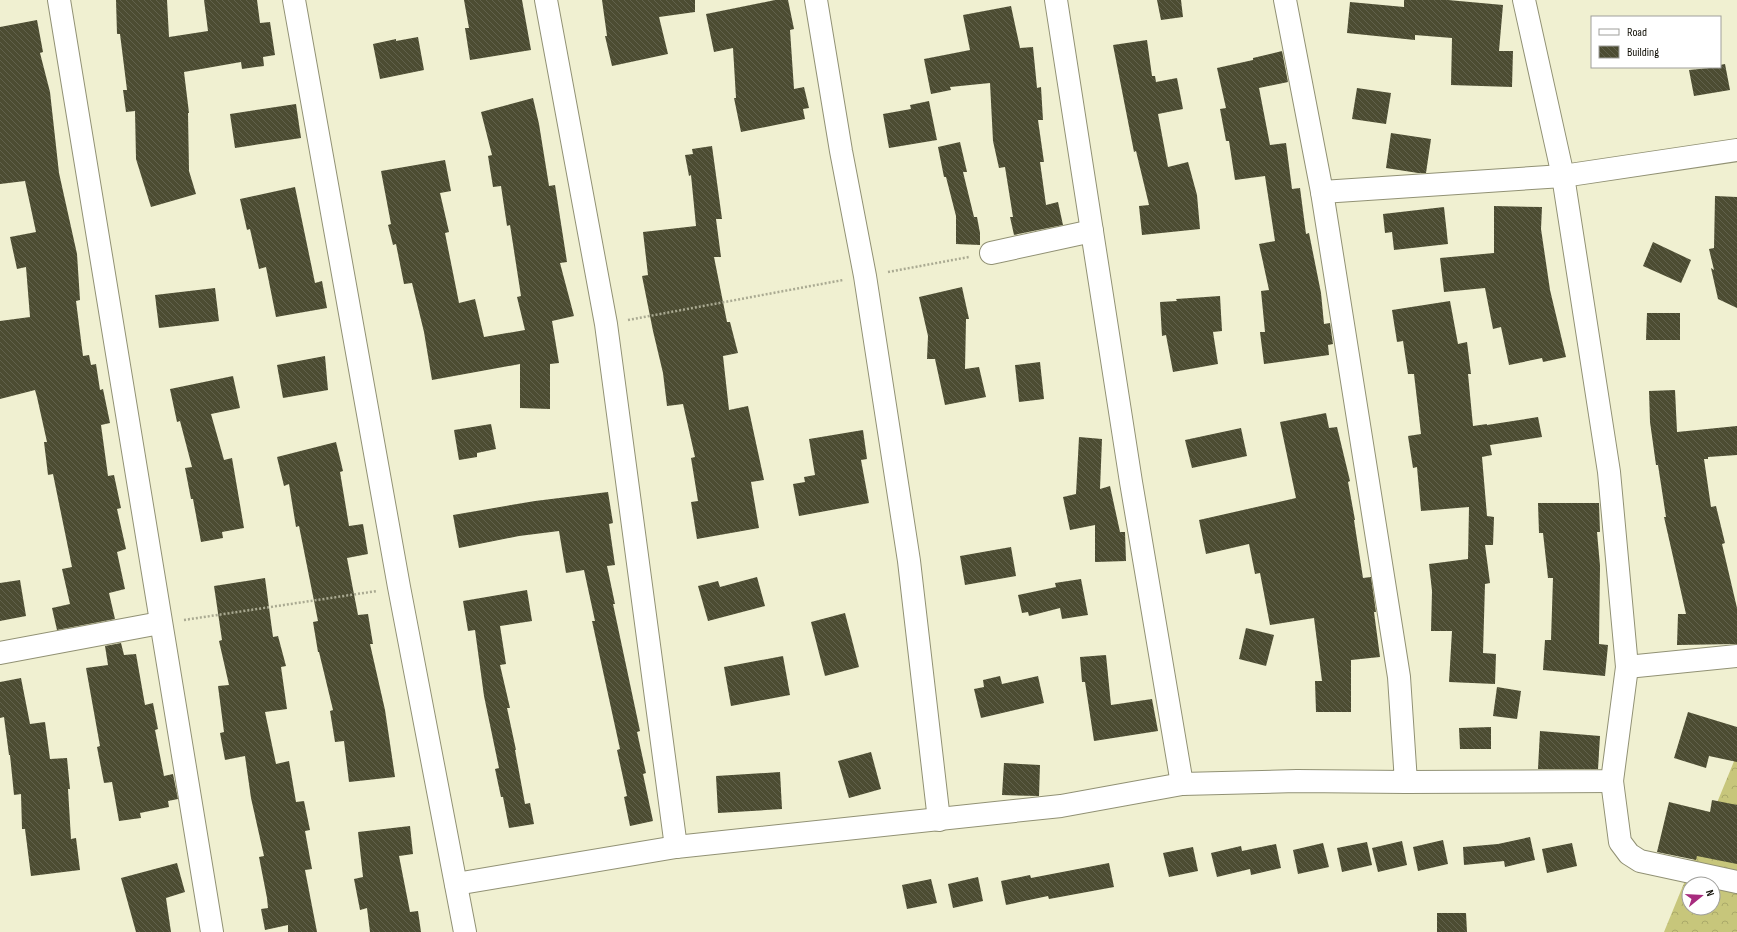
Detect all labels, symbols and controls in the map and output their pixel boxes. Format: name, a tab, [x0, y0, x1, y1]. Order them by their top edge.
legend	[1591, 16, 1721, 68]
text: Road	[1627, 25, 1647, 40]
text: Building	[1627, 45, 1659, 60]
north arrow	[1681, 876, 1721, 916]
text: N	[1703, 888, 1717, 898]

